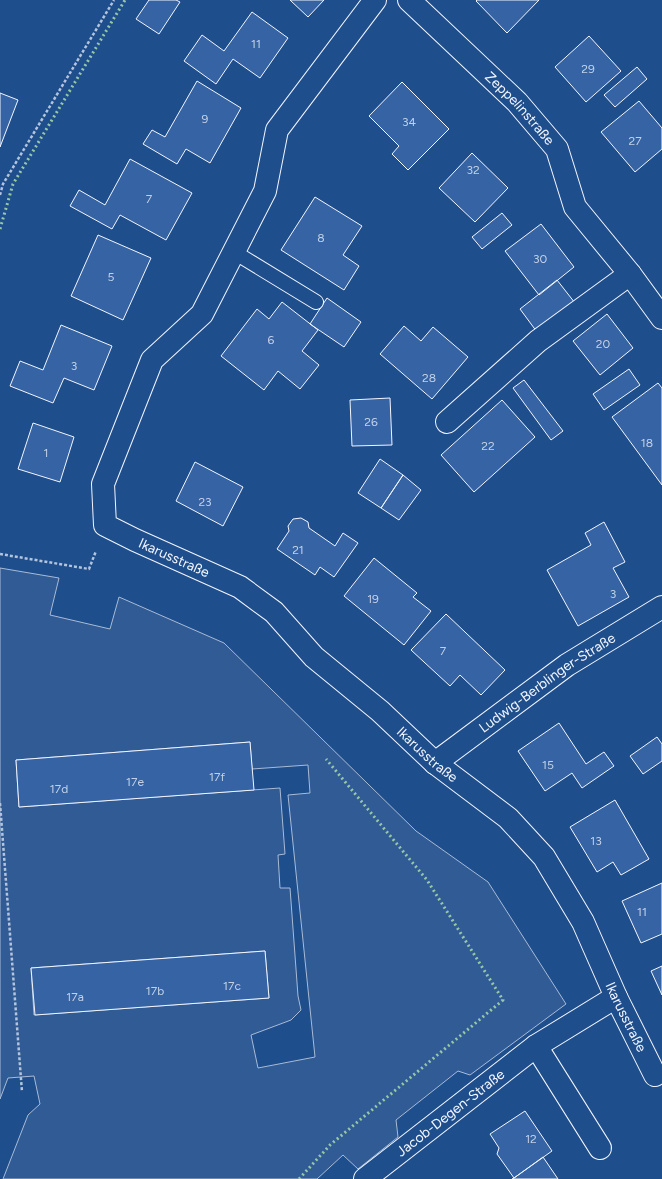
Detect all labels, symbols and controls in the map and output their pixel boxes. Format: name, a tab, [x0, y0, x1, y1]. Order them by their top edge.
house number: 11	[251, 37, 261, 51]
house number: 29	[581, 62, 595, 76]
street label: Zeppelinstraße	[482, 68, 558, 149]
house number: 9	[202, 112, 209, 126]
house number: 34	[402, 115, 417, 129]
house number: 27	[628, 134, 642, 148]
house number: 32	[466, 163, 480, 177]
house number: 7	[146, 192, 153, 206]
house number: 8	[317, 231, 325, 245]
house number: 30	[533, 252, 547, 266]
house number: 5	[108, 270, 115, 284]
house number: 6	[268, 333, 275, 347]
house number: 20	[596, 337, 611, 351]
house number: 3	[71, 359, 77, 373]
house number: 28	[422, 371, 436, 385]
house number: 26	[364, 415, 378, 429]
house number: 18	[641, 436, 653, 450]
house number: 22	[481, 439, 495, 453]
house number: 1	[44, 446, 48, 460]
house number: 23	[198, 495, 212, 509]
street label: Ikarusstraße	[136, 534, 213, 581]
house number: 21	[292, 543, 304, 557]
house number: 3	[610, 587, 616, 601]
house number: 19	[367, 592, 379, 606]
street label: Ludwig-Berblinger-Straße	[475, 629, 619, 736]
house number: 7	[440, 644, 447, 658]
street label: Ikarusstraße	[393, 723, 462, 786]
house number: 15	[542, 758, 554, 772]
house number: 17f	[209, 770, 225, 784]
house number: 17e	[126, 775, 144, 789]
house number: 17d	[50, 782, 68, 796]
house number: 13	[590, 834, 602, 848]
house number: 11	[637, 905, 647, 919]
house number: 17c	[223, 979, 241, 993]
street label: Ikarusstraße	[602, 979, 651, 1055]
house number: 17b	[146, 984, 164, 998]
house number: 17a	[66, 990, 84, 1004]
street label: Jacob-Degen-Straße	[393, 1065, 508, 1160]
house number: 12	[525, 1132, 537, 1146]

